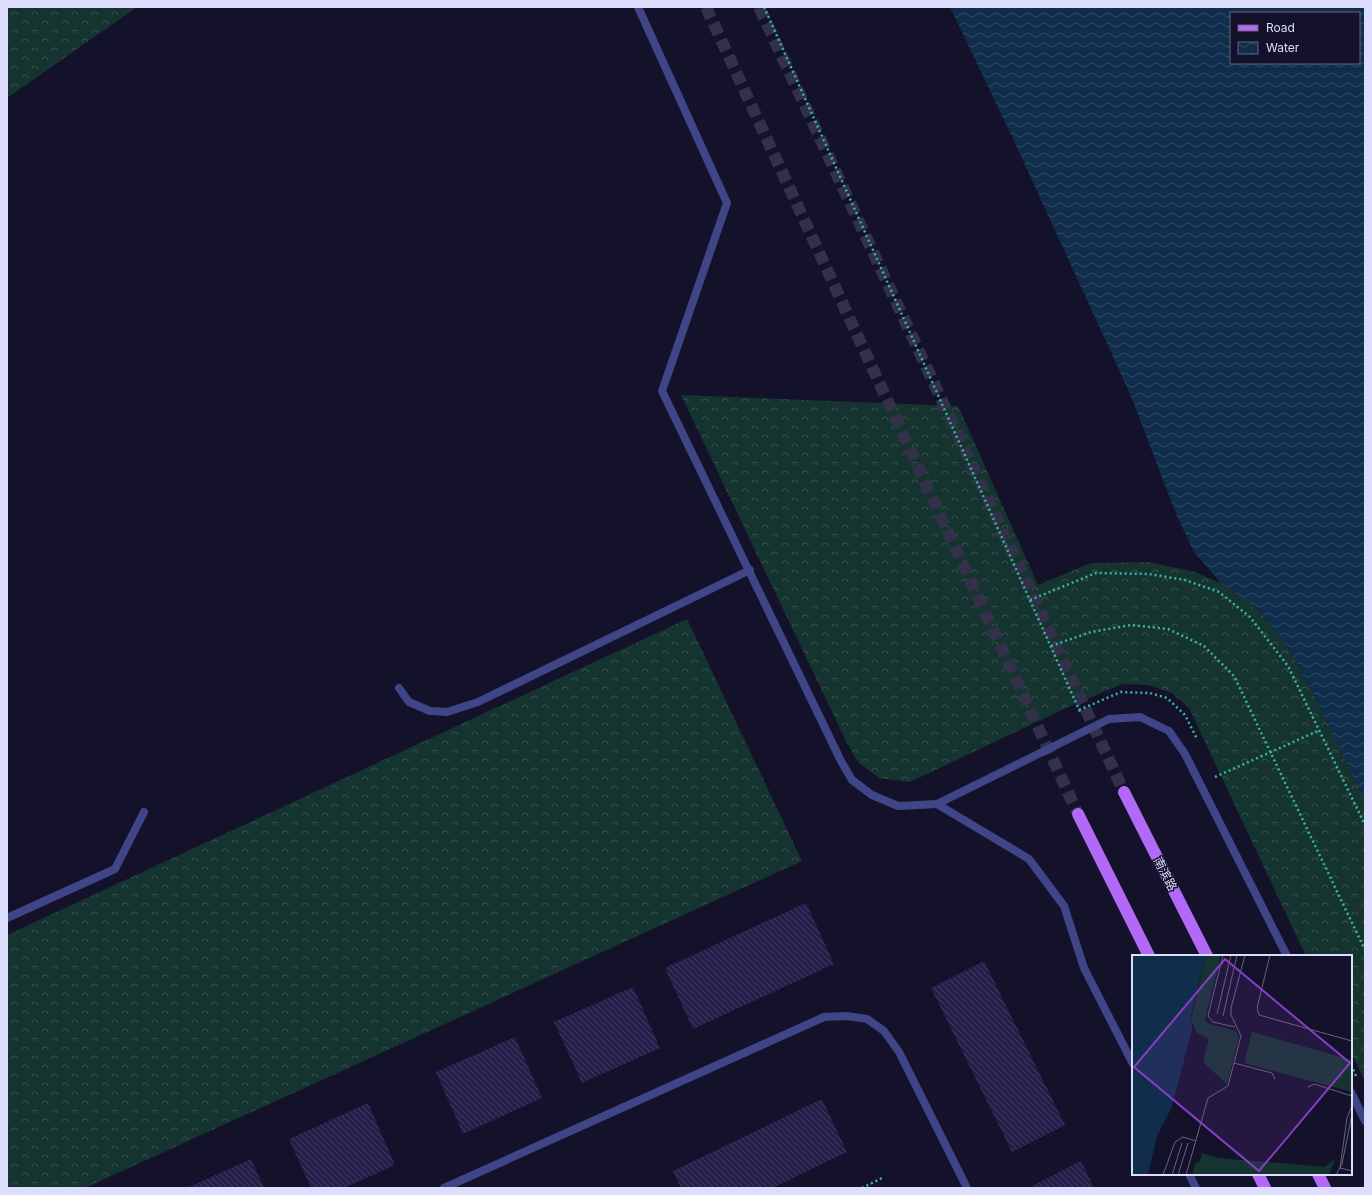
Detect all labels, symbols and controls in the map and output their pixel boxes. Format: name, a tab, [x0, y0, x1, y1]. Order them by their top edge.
legend	[1230, 12, 1360, 64]
text: Road	[1266, 20, 1295, 35]
text: Water	[1266, 40, 1300, 55]
street label: 南滨路	[1151, 854, 1180, 893]
inset map	[1132, 955, 1352, 1175]

